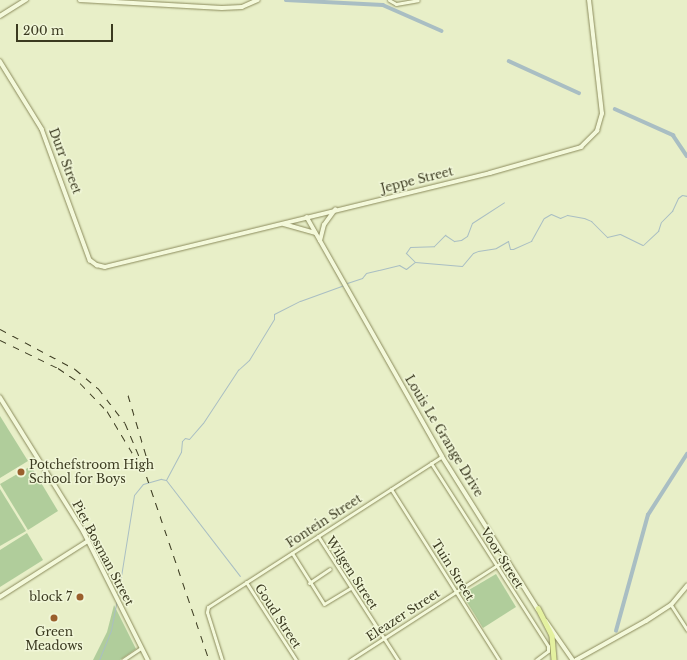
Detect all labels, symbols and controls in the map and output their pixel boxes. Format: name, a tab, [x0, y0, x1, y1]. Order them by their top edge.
scale bar	[18, 16, 115, 42]
text: 200 m	[23, 23, 64, 38]
street label: Durr Street	[46, 126, 84, 196]
street label: Jeppe Street	[379, 164, 455, 196]
street label: Louis Le Grange Drive	[402, 373, 486, 499]
place label: Potchefstroom High School for Boys	[29, 458, 154, 486]
marker: Potchefstroom High School for Boys	[16, 467, 26, 477]
street label: Fontein Street	[284, 491, 364, 551]
street label: Piet Bosman Street	[69, 498, 137, 608]
street label: Voor Street	[478, 525, 526, 591]
street label: Wilgen Street	[323, 534, 381, 612]
street label: Tuin Street	[429, 537, 477, 603]
street label: Goud Street	[252, 581, 304, 651]
street label: Eleazer Street	[363, 586, 443, 644]
place label: block 7	[29, 590, 72, 604]
marker: block 7	[75, 592, 85, 602]
marker: Green Meadows	[49, 613, 59, 623]
place label: Green Meadows	[25, 625, 83, 653]

